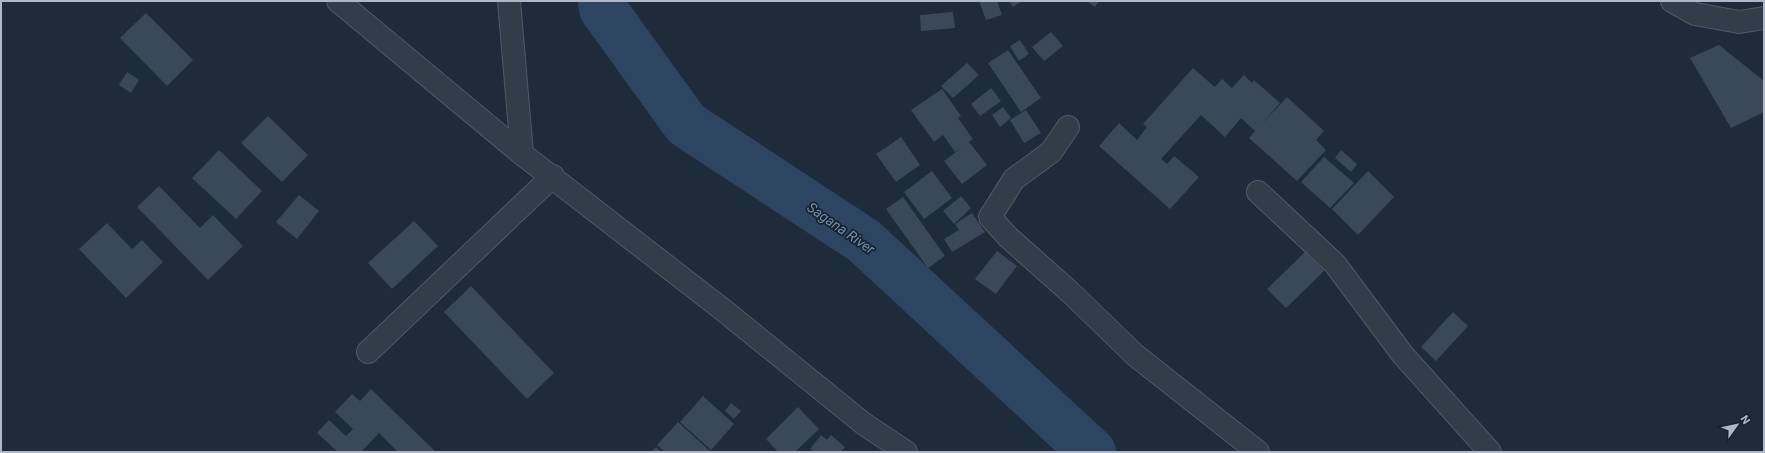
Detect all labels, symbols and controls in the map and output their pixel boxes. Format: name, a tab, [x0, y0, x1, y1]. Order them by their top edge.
water label: Sagana River	[804, 199, 878, 257]
north arrow	[1717, 405, 1757, 445]
text: N	[1737, 413, 1753, 427]

